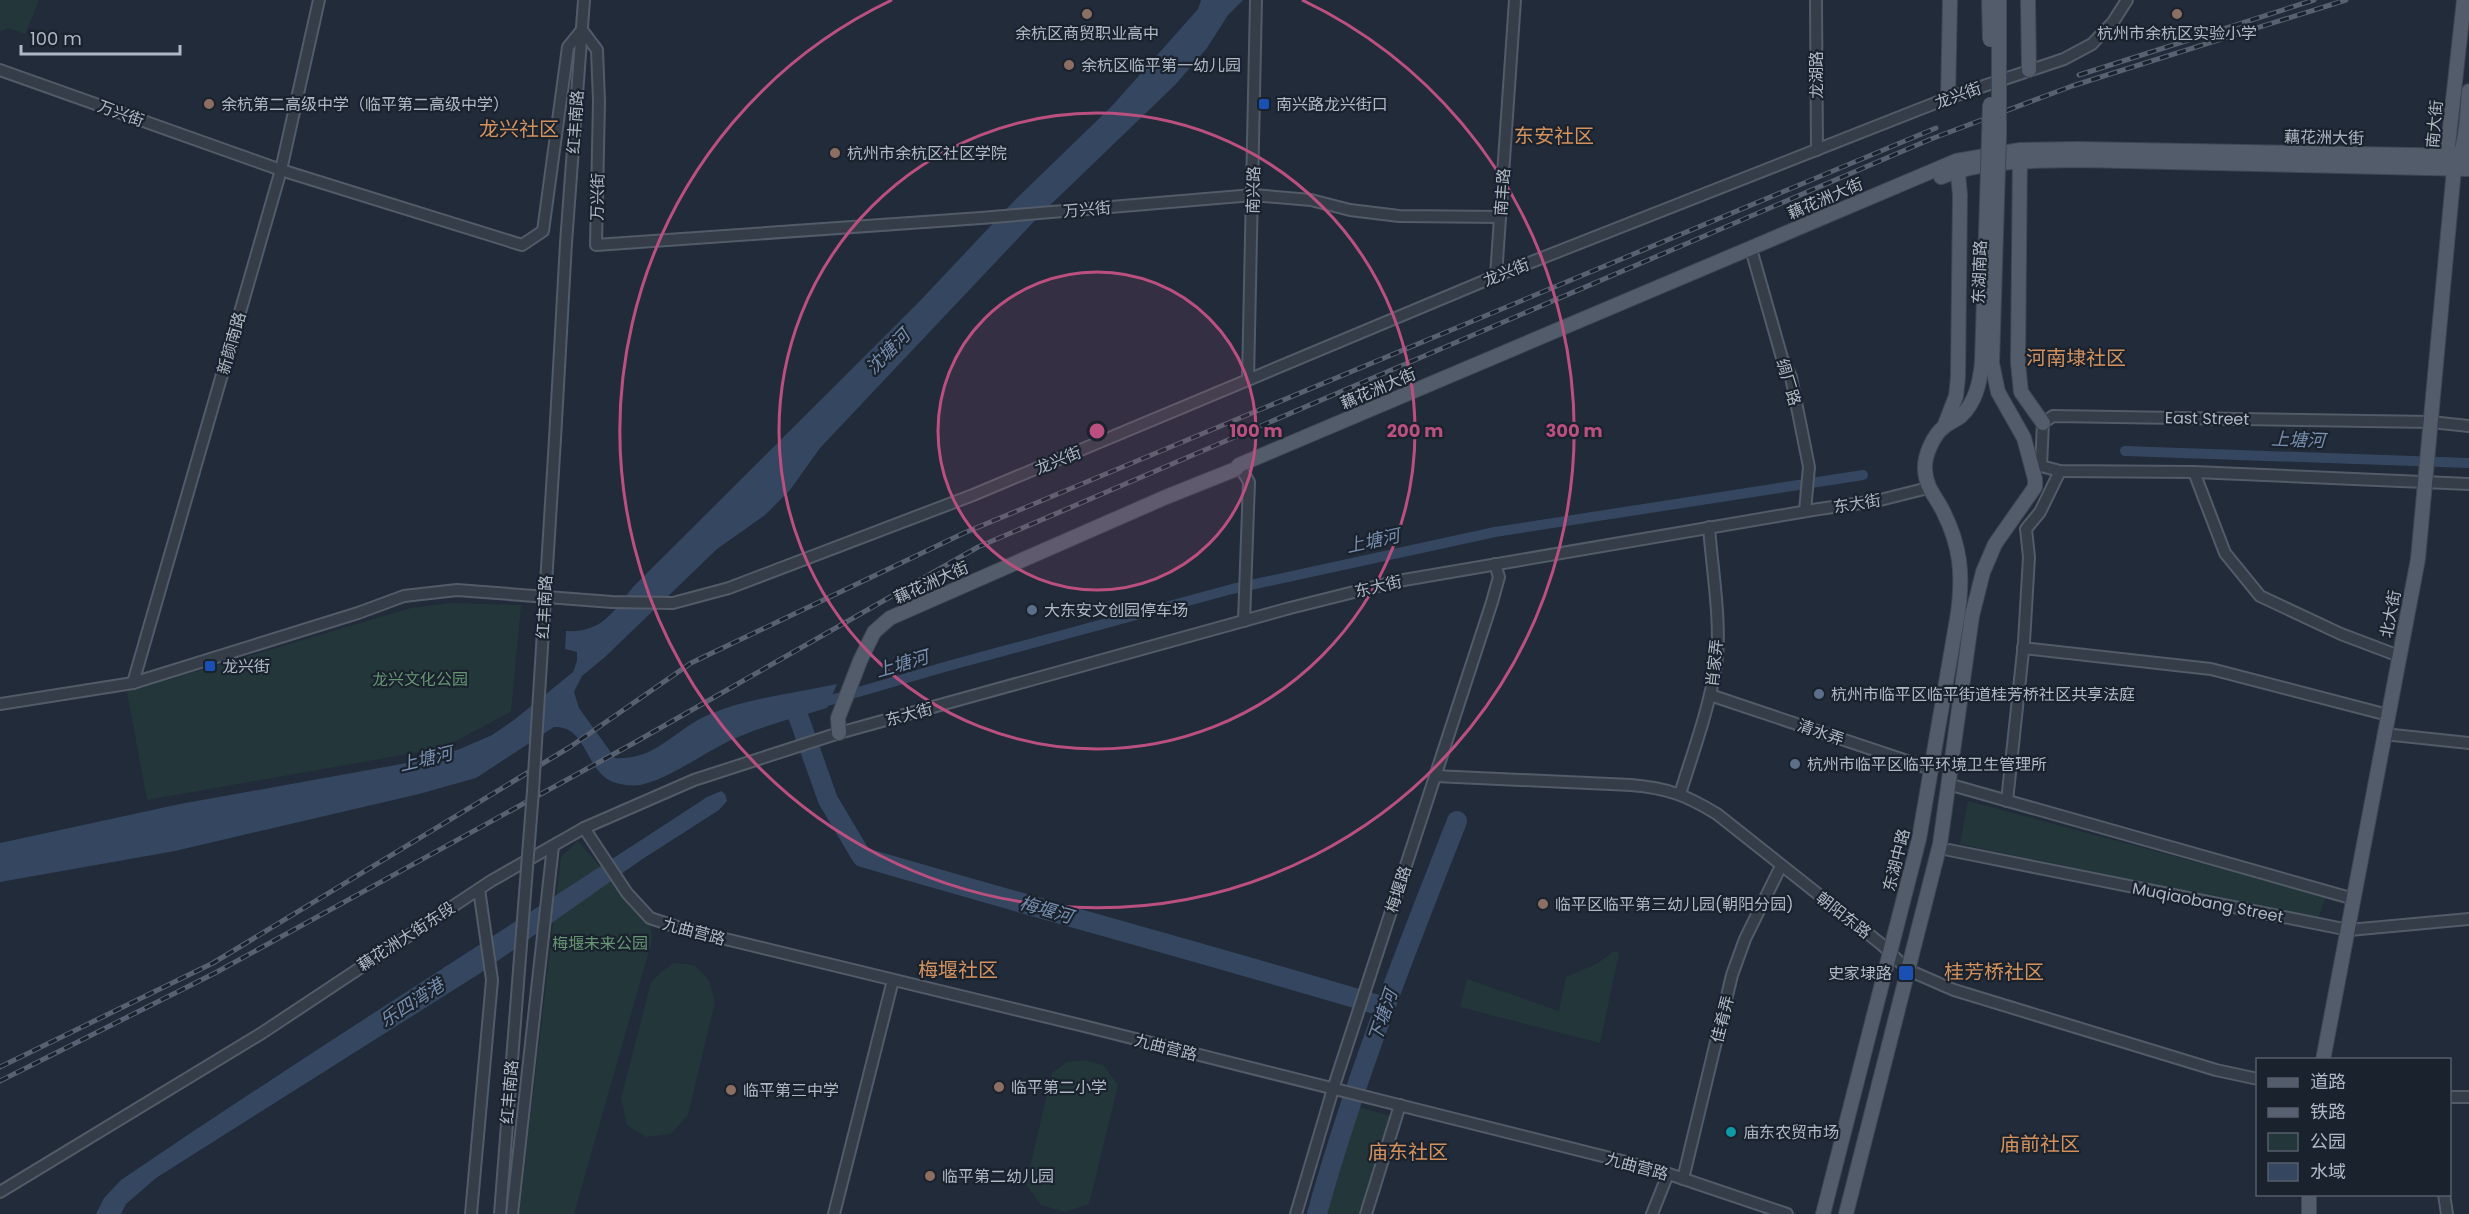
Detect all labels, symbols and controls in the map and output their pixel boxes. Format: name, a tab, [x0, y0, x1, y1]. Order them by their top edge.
marker: 余杭区商贸职业高中	[1080, 7, 1094, 21]
marker: 杭州市余杭区实验小学	[2170, 7, 2184, 21]
scale bar	[21, 18, 180, 56]
place label: 余杭区商贸职业高中	[1015, 22, 1159, 45]
place label: 杭州市余杭区实验小学	[2097, 22, 2257, 45]
text: 100 m	[30, 26, 82, 51]
street label: 龙湖路	[1805, 51, 1828, 99]
place label: 余杭区临平第一幼儿园	[1081, 54, 1241, 77]
marker: 余杭区临平第一幼儿园	[1062, 58, 1076, 72]
street label: 龙兴街	[1932, 76, 1985, 114]
street label: 红丰南路	[562, 89, 589, 155]
place label: 余杭第二高级中学（临平第二高级中学）	[221, 93, 509, 116]
place label: 南兴路龙兴街口	[1276, 93, 1388, 116]
street label: 万兴街	[94, 94, 147, 132]
marker: 余杭第二高级中学（临平第二高级中学）	[202, 97, 216, 111]
marker: 南兴路龙兴街口	[1257, 97, 1271, 111]
street label: 南大街	[2421, 99, 2448, 149]
district label: 龙兴社区	[479, 115, 559, 143]
district label: 东安社区	[1514, 122, 1594, 150]
street label: 藕花洲大街	[2284, 125, 2364, 150]
place label: 杭州市余杭区社区学院	[847, 142, 1007, 165]
marker: 杭州市余杭区社区学院	[828, 146, 842, 160]
street label: 南兴路	[1242, 166, 1265, 214]
street label: 南丰路	[1489, 167, 1516, 217]
street label: 藕花洲大街	[1784, 172, 1867, 225]
street label: 万兴街	[586, 173, 609, 221]
street label: 万兴街	[1062, 196, 1112, 223]
street label: 东湖南路	[1967, 240, 1992, 304]
street label: 龙兴街	[1480, 253, 1533, 292]
street label: 新颜南路	[212, 309, 251, 377]
water label: 沈塘河	[860, 321, 917, 380]
district label: 河南埭社区	[2026, 344, 2126, 372]
street label: 绸厂路	[1771, 356, 1807, 408]
street label: 藕花洲大街	[1337, 362, 1420, 415]
street label: East Street	[2165, 406, 2250, 431]
text: 100 m	[1229, 418, 1283, 443]
text: 200 m	[1387, 418, 1443, 443]
text: 300 m	[1545, 418, 1603, 443]
centre of rings	[1087, 421, 1107, 441]
water label: 上塘河	[2271, 426, 2328, 453]
street label: 龙兴街	[1032, 441, 1085, 480]
street label: 东大街	[1832, 488, 1883, 519]
water label: 上塘河	[1344, 522, 1405, 558]
street label: 藕花洲大街	[890, 556, 972, 609]
street label: 东大街	[1352, 570, 1404, 603]
street label: 红丰南路	[531, 574, 558, 640]
street label: 北大街	[2375, 588, 2406, 640]
place label: 大东安文创园停车场	[1044, 599, 1188, 622]
marker: 大东安文创园停车场	[1025, 603, 1039, 617]
street label: 肖家弄	[1701, 638, 1728, 688]
water label: 上塘河	[872, 643, 934, 683]
place label: 龙兴街	[222, 655, 270, 678]
marker: 龙兴街	[203, 659, 217, 673]
park label: 龙兴文化公园	[372, 668, 468, 691]
place label: 杭州市临平区临平街道桂芳桥社区共享法庭	[1831, 683, 2135, 706]
marker: 杭州市临平区临平街道桂芳桥社区共享法庭	[1812, 687, 1826, 701]
street label: 东大街	[883, 697, 935, 732]
street label: 清水弄	[1794, 714, 1847, 751]
water label: 上塘河	[397, 740, 458, 777]
place label: 杭州市临平区临平环境卫生管理所	[1807, 753, 2047, 776]
marker: 杭州市临平区临平环境卫生管理所	[1788, 757, 1802, 771]
street label: 东湖中路	[1878, 826, 1915, 894]
street label: 梅堰路	[1380, 863, 1417, 916]
street label: Muqiaobang Street	[2130, 877, 2286, 928]
street label: 朝阳东路	[1811, 887, 1876, 944]
water label: 梅堰河	[1017, 890, 1078, 930]
place label: 临平区临平第三幼儿园(朝阳分园)	[1555, 893, 1794, 916]
street label: 藕花洲大街东段	[353, 896, 460, 977]
marker: 临平区临平第三幼儿园(朝阳分园)	[1536, 897, 1550, 911]
street label: 九曲营路	[660, 912, 728, 951]
park label: 梅堰未来公园	[552, 932, 648, 955]
district label: 梅堰社区	[918, 956, 998, 984]
district label: 桂芳桥社区	[1944, 958, 2044, 986]
place label: 史家埭路	[1828, 962, 1892, 985]
marker: 史家埭路	[1897, 964, 1915, 982]
water label: 乐四湾港	[375, 971, 451, 1033]
water label: 下塘河	[1362, 983, 1404, 1045]
street label: 佳肴弄	[1706, 993, 1739, 1045]
street label: 九曲营路	[1132, 1029, 1200, 1066]
legend	[2256, 1058, 2451, 1196]
street label: 红丰南路	[495, 1059, 524, 1125]
text: 道路	[2310, 1069, 2346, 1094]
place label: 临平第二小学	[1011, 1076, 1107, 1099]
place label: 临平第三中学	[743, 1079, 839, 1102]
marker: 临平第二小学	[992, 1080, 1006, 1094]
marker: 临平第三中学	[724, 1083, 738, 1097]
text: 铁路	[2310, 1099, 2346, 1124]
place label: 庙东农贸市场	[1743, 1121, 1839, 1144]
marker: 庙东农贸市场	[1724, 1125, 1738, 1139]
text: 公园	[2310, 1129, 2346, 1154]
district label: 庙前社区	[2000, 1130, 2080, 1158]
district label: 庙东社区	[1368, 1138, 1448, 1166]
street label: 九曲营路	[1603, 1147, 1671, 1186]
text: 水域	[2310, 1159, 2346, 1184]
place label: 临平第二幼儿园	[942, 1165, 1054, 1188]
marker: 临平第二幼儿园	[923, 1169, 937, 1183]

